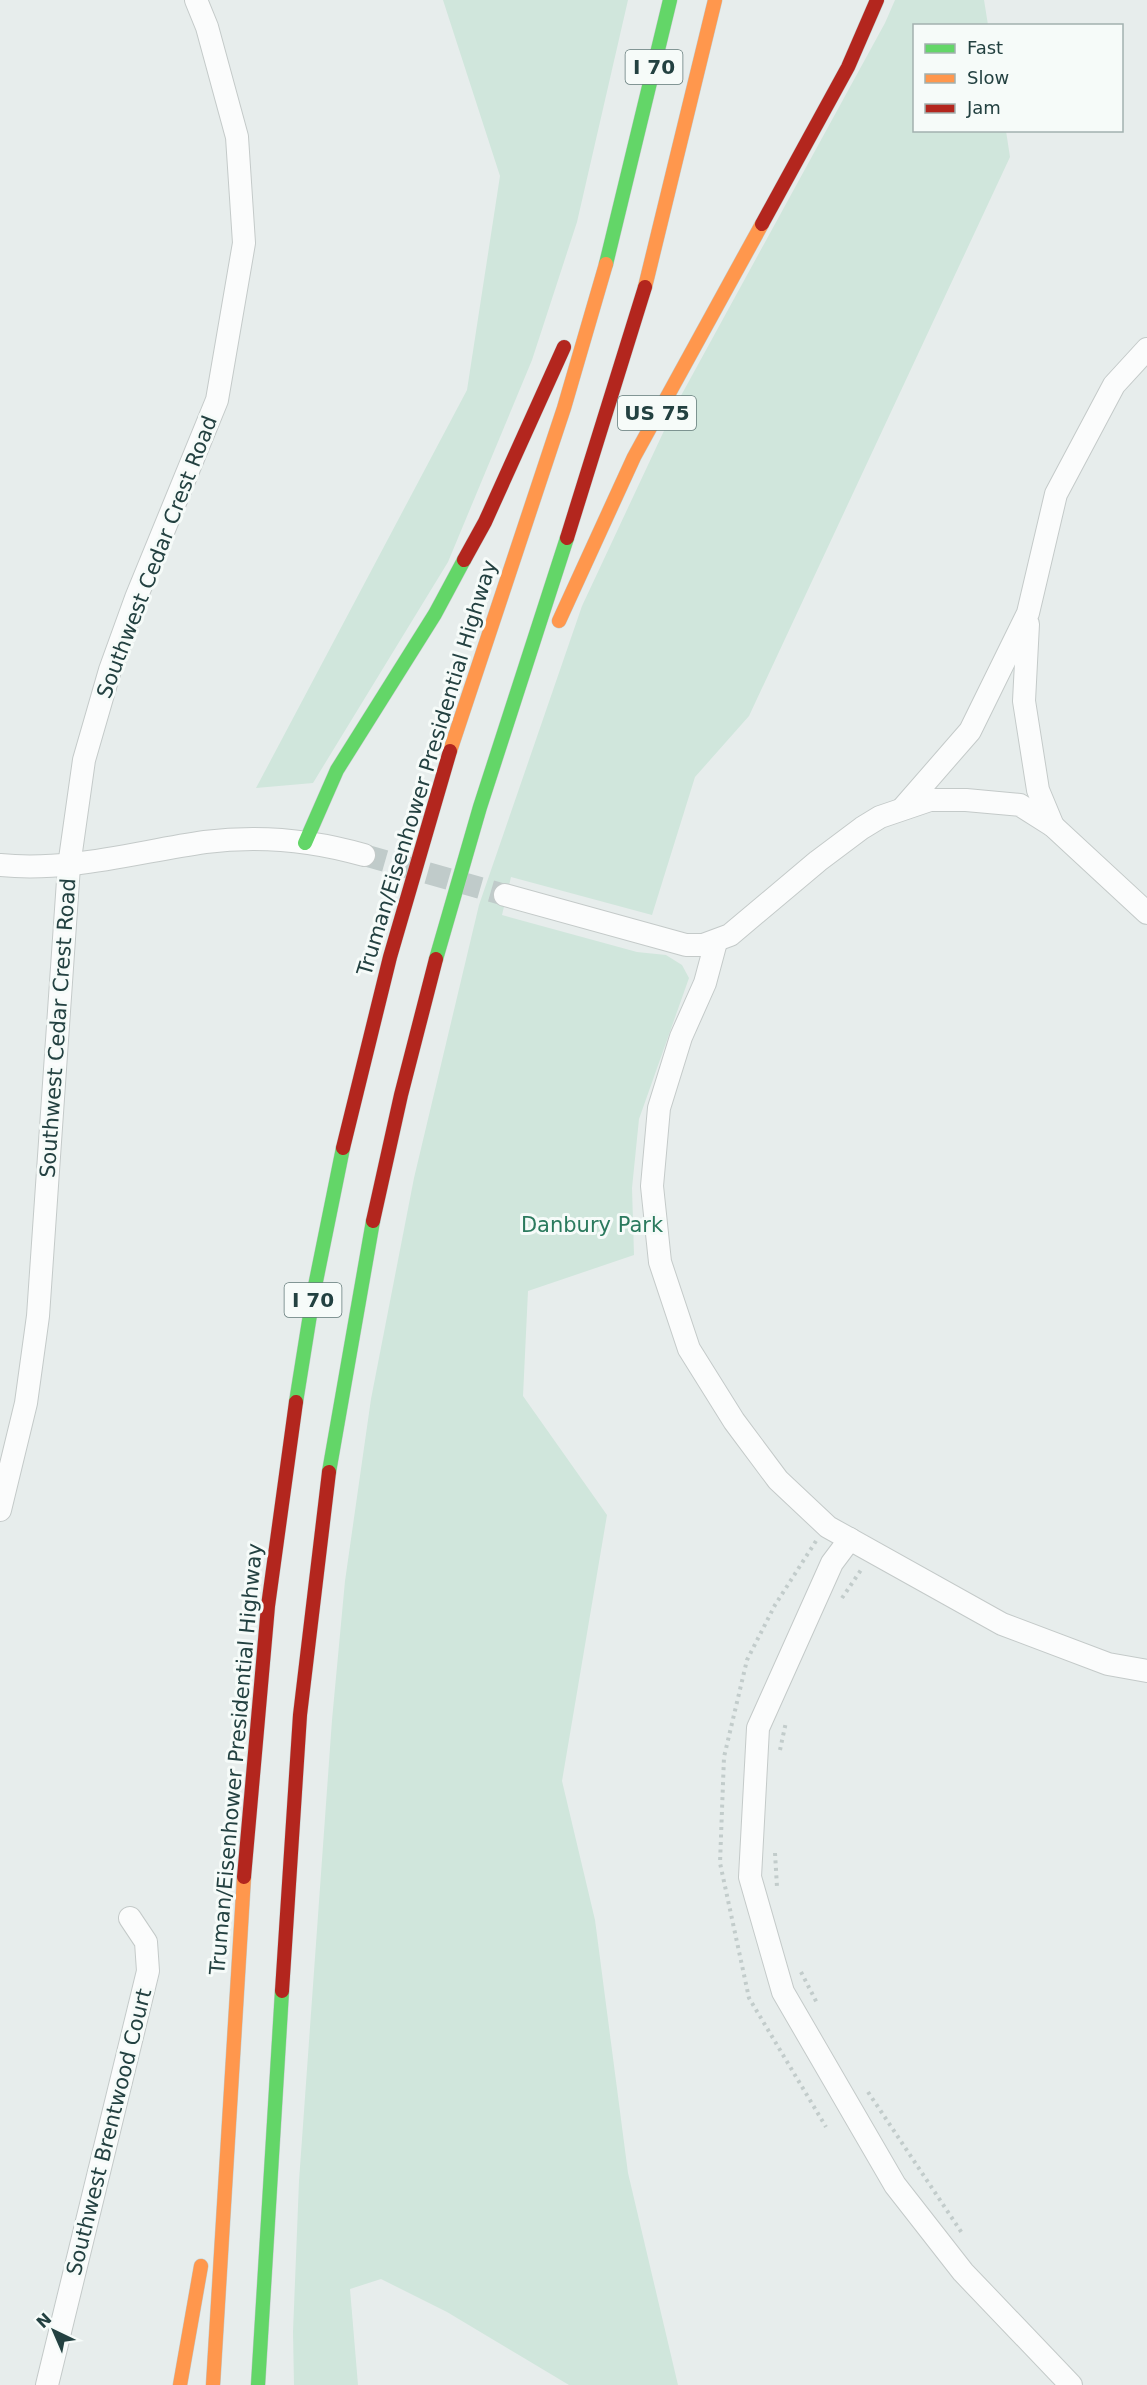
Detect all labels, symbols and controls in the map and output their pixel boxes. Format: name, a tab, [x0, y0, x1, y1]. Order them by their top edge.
legend	[913, 24, 1123, 132]
text: Fast	[967, 37, 1003, 58]
road number: I 70	[626, 50, 682, 84]
text: Slow	[967, 67, 1009, 88]
text: Jam	[966, 97, 1001, 118]
road number: US 75	[618, 396, 696, 430]
street label: Southwest Cedar Crest Road	[92, 412, 222, 702]
street label: Truman/Eisenhower Presidential Highway	[352, 557, 502, 980]
street label: Southwest Cedar Crest Road	[36, 877, 80, 1179]
park label: Danbury Park	[521, 1213, 664, 1237]
road number: I 70	[284, 1283, 342, 1317]
street label: Truman/Eisenhower Presidential Highway	[205, 1542, 267, 1977]
street label: Southwest Brentwood Court	[62, 1986, 156, 2278]
north arrow	[24, 2301, 84, 2361]
text: N	[33, 2309, 55, 2332]

